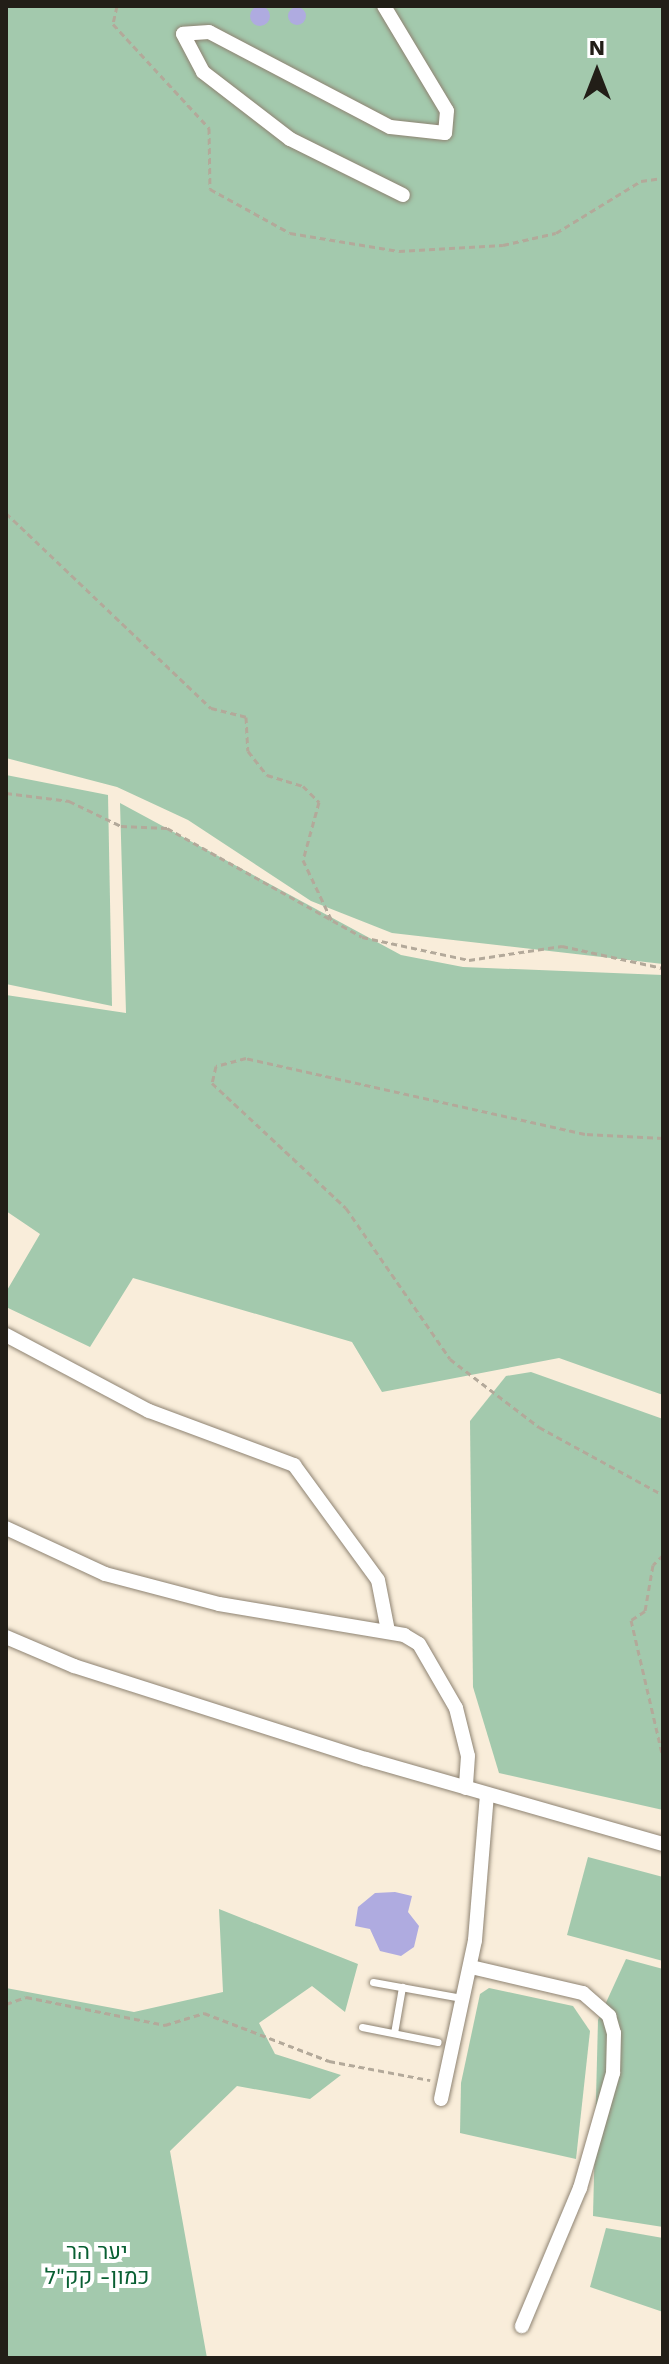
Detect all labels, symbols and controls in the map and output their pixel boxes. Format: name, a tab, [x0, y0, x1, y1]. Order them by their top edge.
north arrow	[557, 32, 637, 112]
text: N	[589, 35, 605, 60]
park label: יער הר כמון- קק"ל	[45, 2238, 149, 2290]

